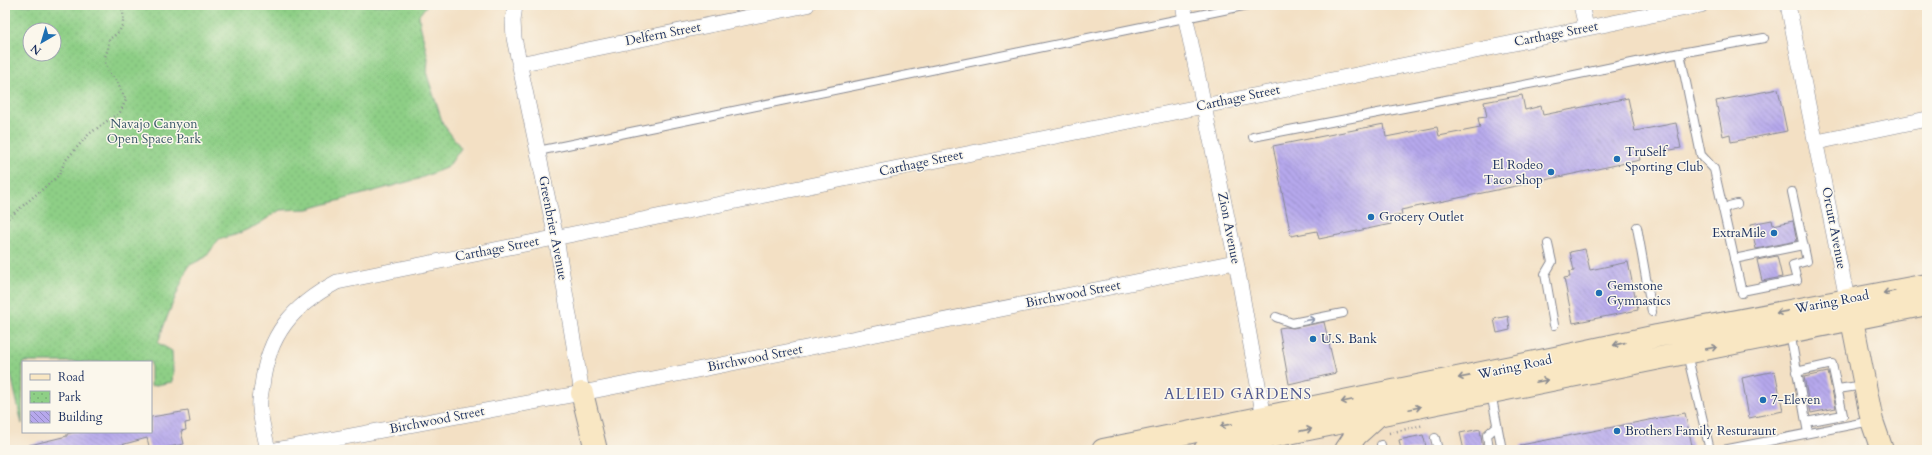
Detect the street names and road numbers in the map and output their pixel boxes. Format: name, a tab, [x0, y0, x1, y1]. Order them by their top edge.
street label: Carthage Street	[1513, 17, 1599, 51]
street label: Delfern Street	[624, 18, 702, 50]
street label: Carthage Street	[1194, 80, 1282, 116]
street label: Carthage Street	[877, 145, 965, 181]
street label: Greenbrier Avenue	[534, 174, 572, 282]
street label: Orcutt Avenue	[1817, 186, 1851, 270]
street label: Zion Avenue	[1213, 190, 1245, 266]
street label: Carthage Street	[454, 232, 540, 266]
street label: Birchwood Street	[1024, 276, 1122, 312]
street label: Waring Road	[1792, 286, 1871, 318]
street label: Birchwood Street	[706, 340, 804, 376]
street label: Waring Road	[1475, 350, 1554, 384]
street label: Birchwood Street	[388, 402, 486, 438]

